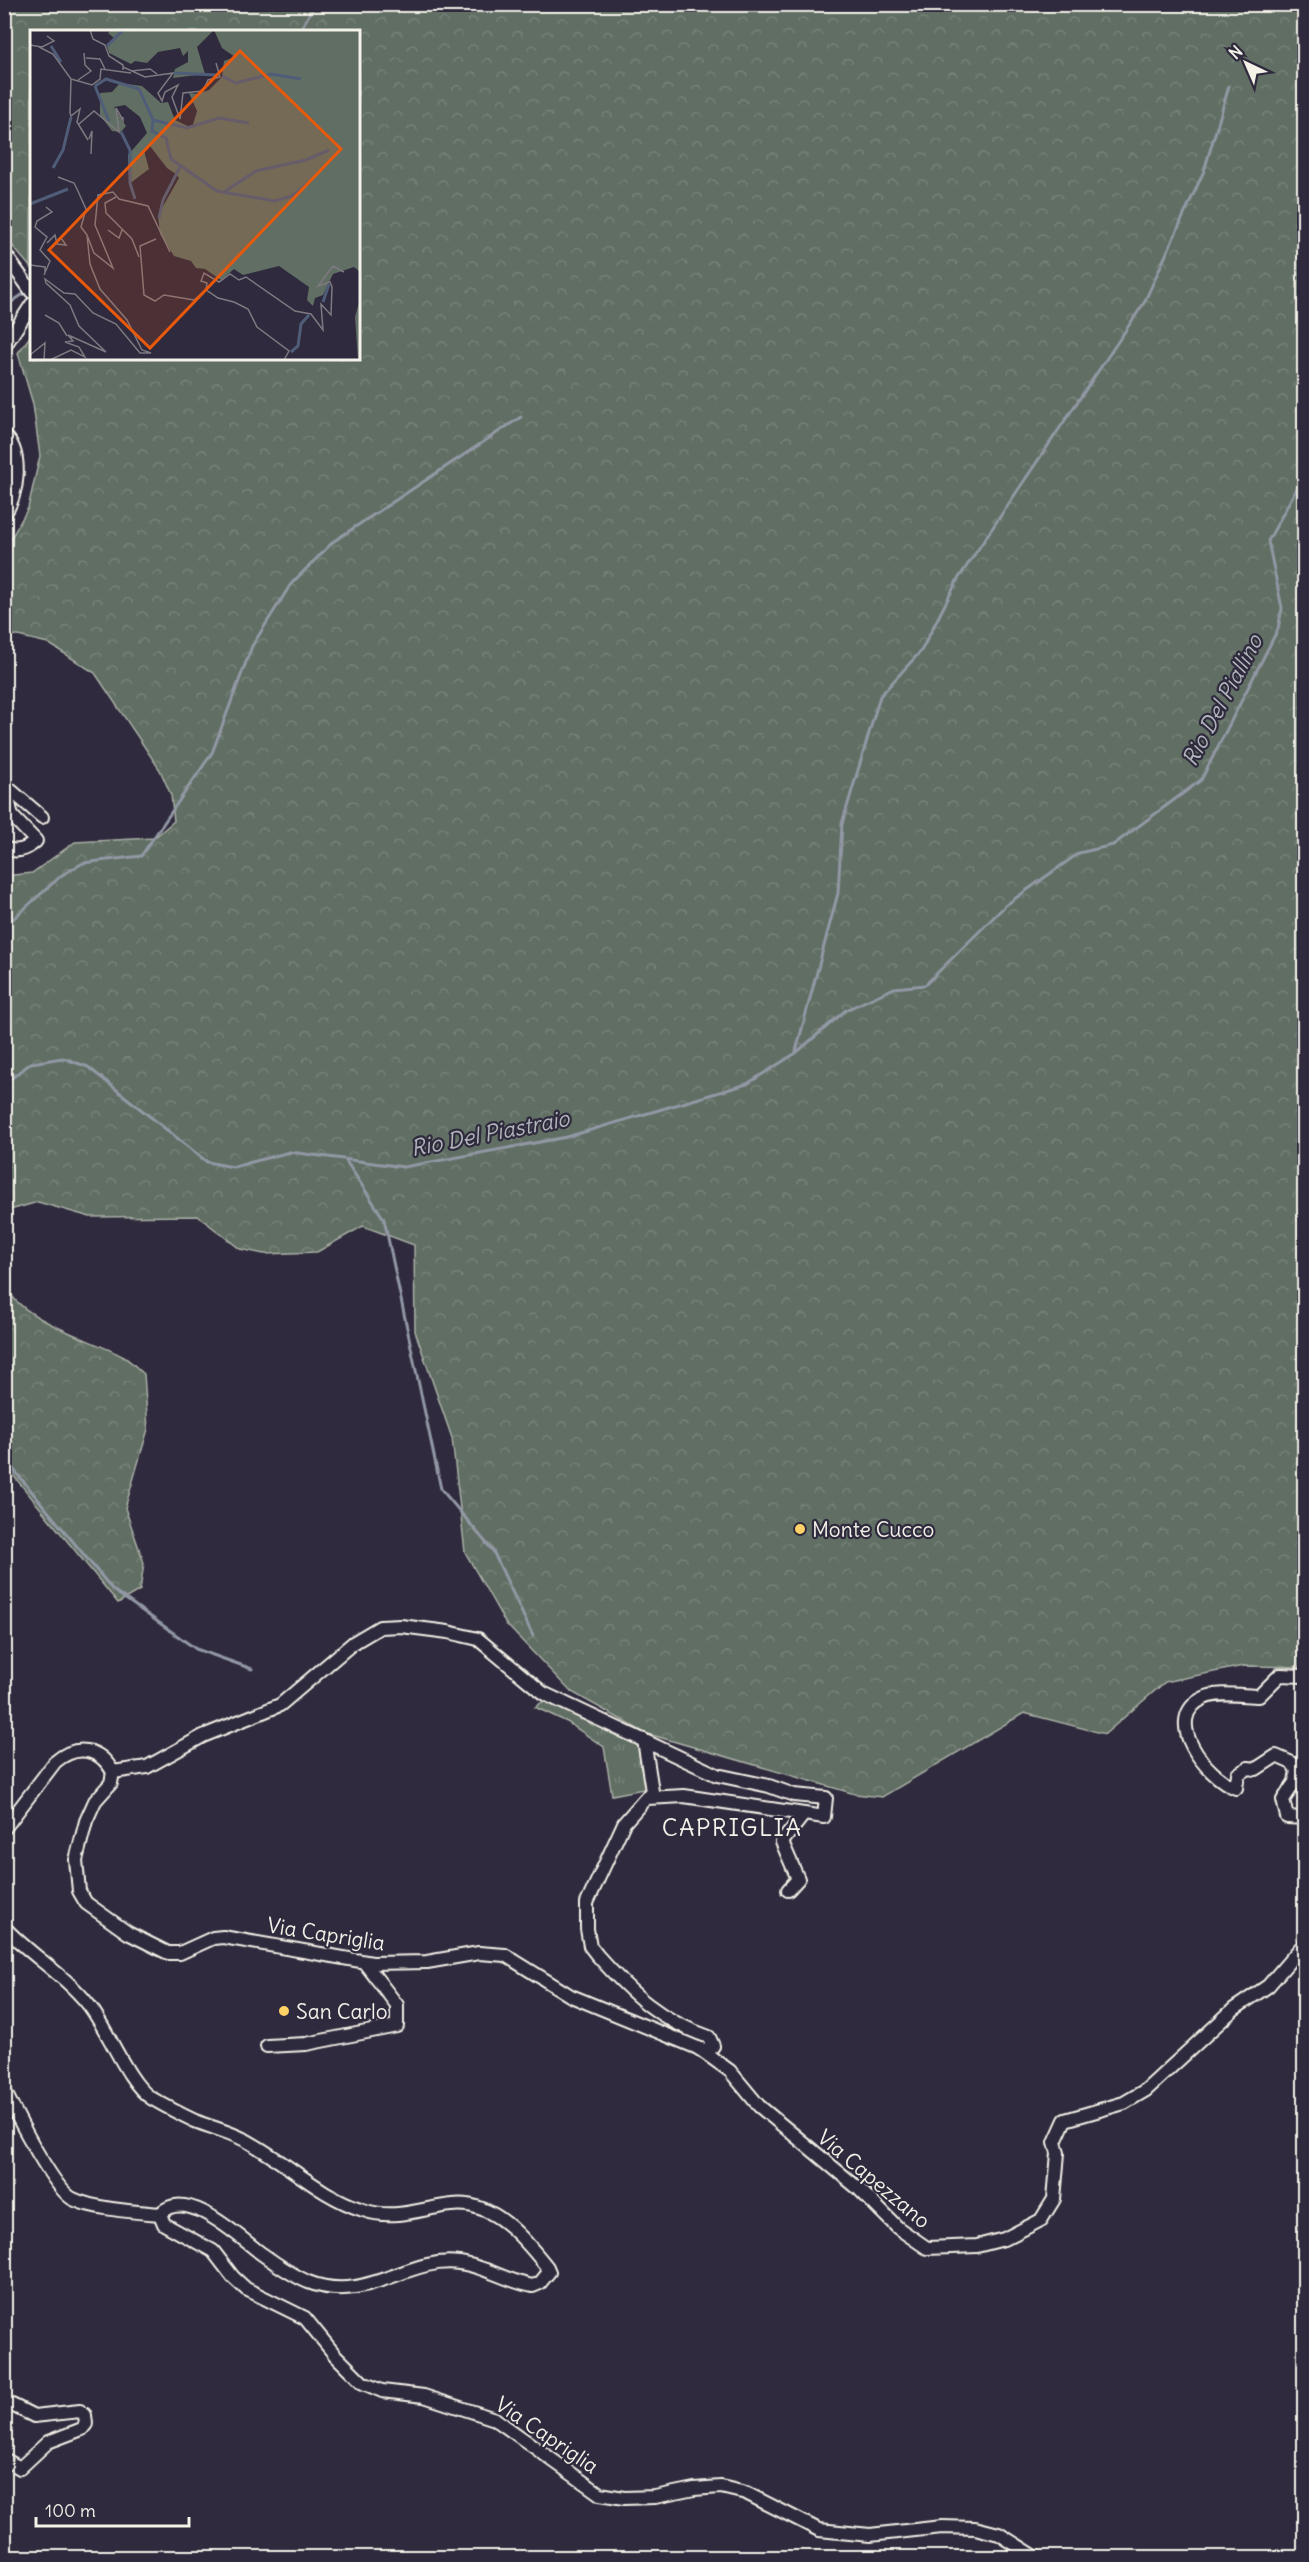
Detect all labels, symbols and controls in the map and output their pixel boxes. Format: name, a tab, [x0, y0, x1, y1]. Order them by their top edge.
inset map	[30, 30, 360, 360]
north arrow	[1216, 33, 1276, 93]
text: N	[1225, 41, 1247, 63]
water label: Rio Del Piallino	[1176, 628, 1269, 770]
water label: Rio Del Piastraio	[408, 1104, 573, 1162]
place label: Monte Cucco	[812, 1516, 934, 1543]
marker: Monte Cucco	[793, 1522, 807, 1536]
district label: CAPRIGLIA	[662, 1812, 802, 1842]
street label: Via Capriglia	[265, 1911, 387, 1957]
place label: San Carlo	[296, 1998, 388, 2025]
marker: San Carlo	[277, 2004, 291, 2018]
street label: Via Capezzano	[812, 2124, 936, 2234]
street label: Via Capriglia	[490, 2391, 604, 2479]
scale bar	[36, 2490, 189, 2528]
text: 100 m	[45, 2499, 96, 2522]

